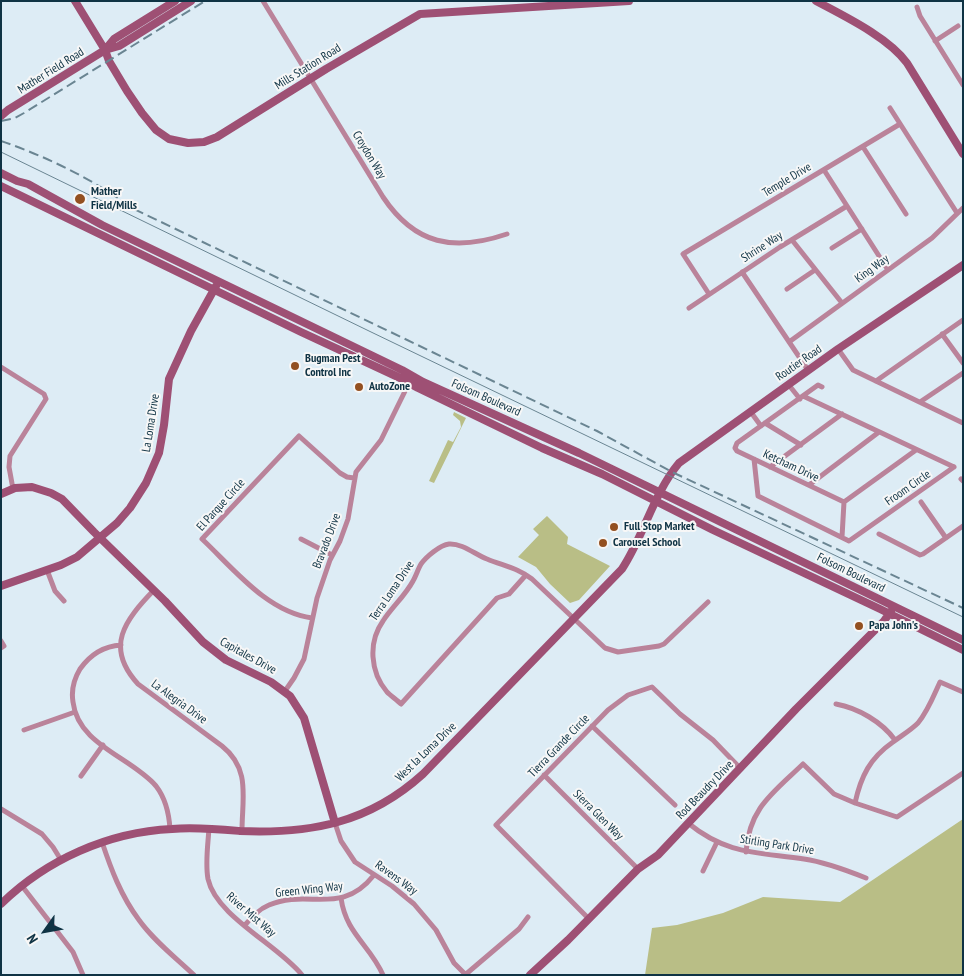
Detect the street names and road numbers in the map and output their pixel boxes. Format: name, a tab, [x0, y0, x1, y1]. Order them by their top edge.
street label: Mills Station Road	[272, 41, 344, 93]
street label: Mather Field Road	[15, 45, 87, 97]
street label: Croydon Way	[349, 128, 389, 182]
street label: Temple Drive	[760, 160, 814, 200]
street label: Shrine Way	[739, 228, 785, 266]
street label: King Way	[852, 252, 892, 286]
street label: Routier Road	[773, 342, 825, 384]
street label: Folsom Boulevard	[449, 376, 523, 420]
street label: La Loma Drive	[139, 393, 163, 453]
street label: Ketcham Drive	[761, 447, 821, 485]
street label: Froom Circle	[882, 467, 934, 509]
street label: El Parque Circle	[194, 476, 248, 534]
street label: Bravado Drive	[310, 511, 344, 571]
street label: Folsom Boulevard	[815, 550, 887, 596]
street label: Terra Loma Drive	[367, 558, 417, 624]
street label: Capitales Drive	[217, 635, 279, 677]
street label: La Alegria Drive	[148, 677, 210, 727]
street label: Tierra Grande Circle	[525, 711, 593, 781]
street label: West la Loma Drive	[393, 719, 459, 785]
street label: Rod Beaudry Drive	[673, 758, 737, 822]
street label: Sierra Glen Way	[570, 787, 626, 843]
street label: Stirling Park Drive	[739, 832, 815, 858]
street label: Ravens Way	[372, 858, 420, 898]
street label: Green Wing Way	[275, 879, 343, 901]
street label: River Mist Way	[223, 890, 279, 940]

